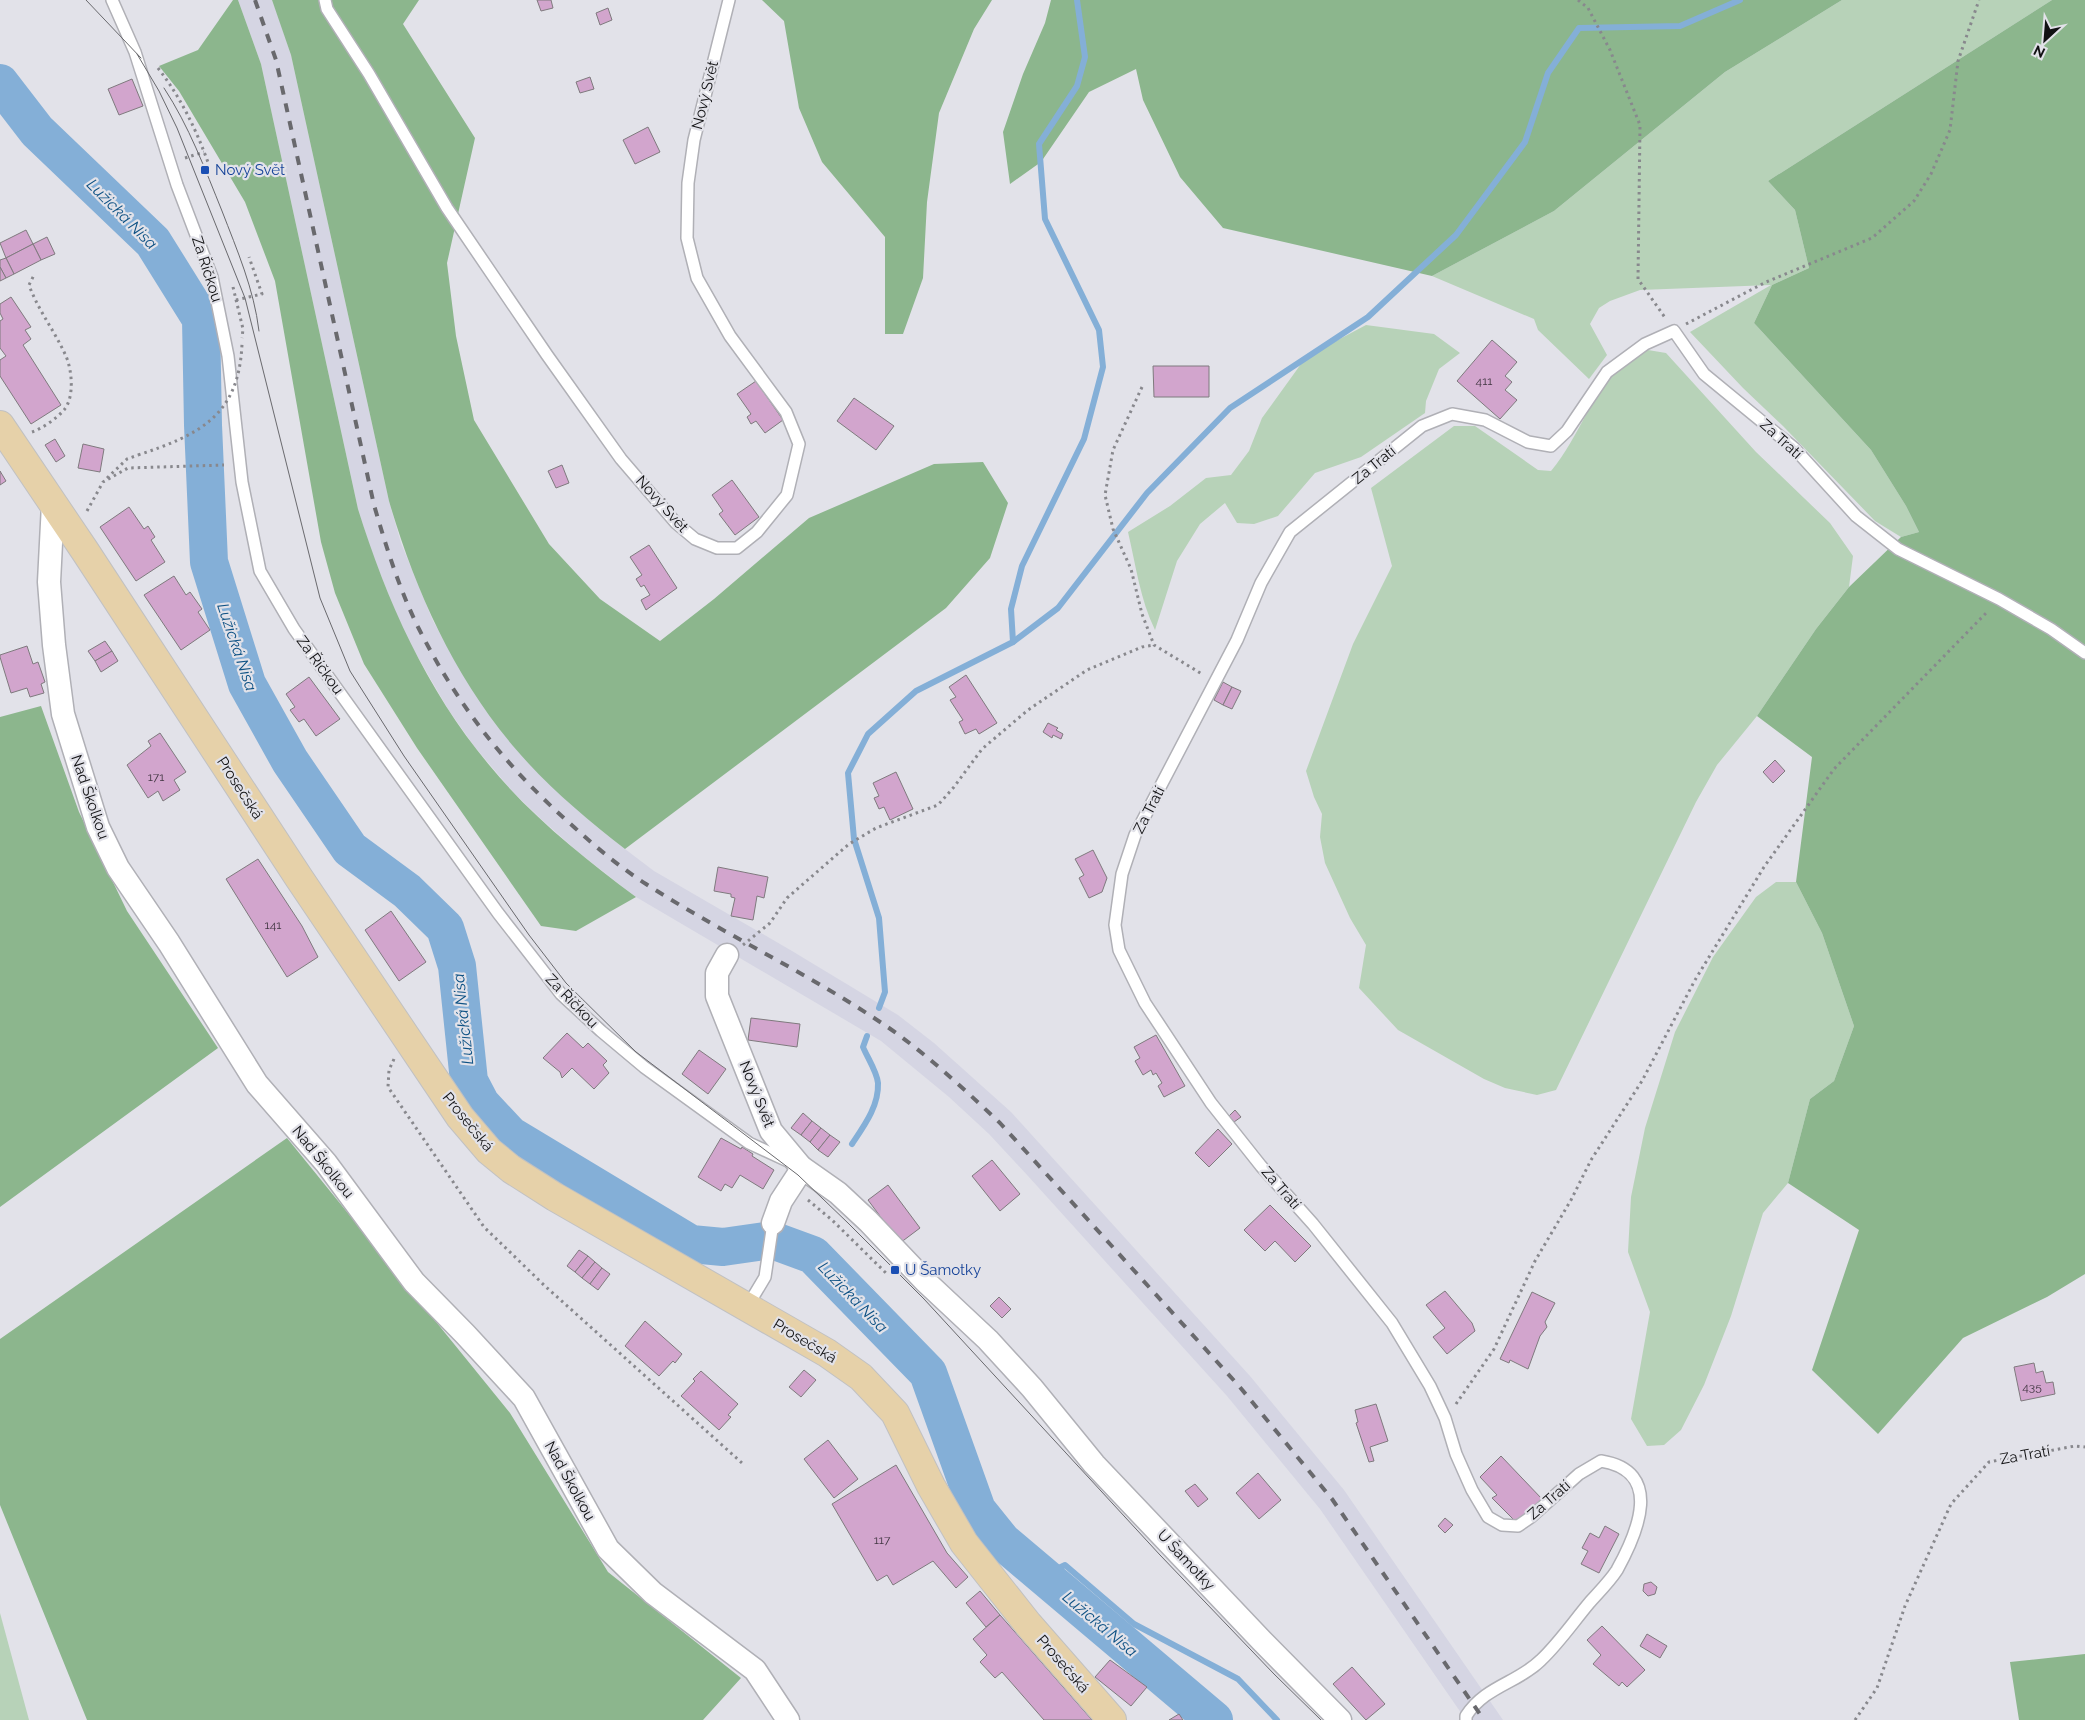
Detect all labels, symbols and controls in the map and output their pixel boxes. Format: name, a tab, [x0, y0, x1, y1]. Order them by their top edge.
north arrow	[2020, 15, 2070, 65]
text: N	[2031, 42, 2048, 61]
street label: Nový Svět	[688, 59, 722, 131]
place label: Nový Svět	[215, 161, 285, 179]
marker: Nový Svět	[199, 164, 211, 176]
water label: Lužická Nisa	[83, 175, 161, 253]
street label: Za Říčkou	[188, 234, 227, 304]
house number: 411	[1476, 374, 1492, 388]
street label: Za Tratí	[1756, 415, 1806, 463]
street label: Za Tratí	[1349, 442, 1400, 488]
street label: Nový Svět	[632, 472, 692, 536]
water label: Lužická Nisa	[213, 601, 261, 694]
street label: Za Říčkou	[293, 632, 348, 698]
street label: Nad Školkou	[67, 752, 114, 842]
street label: Prosečská	[213, 753, 267, 823]
house number: 171	[148, 770, 164, 784]
street label: Za Tratí	[1130, 783, 1169, 837]
house number: 141	[265, 918, 281, 932]
street label: Za Říčkou	[542, 970, 603, 1032]
water label: Lužická Nisa	[449, 972, 477, 1065]
street label: Nový Svět	[736, 1058, 778, 1130]
street label: Prosečská	[439, 1089, 497, 1155]
street label: Nad Školkou	[288, 1122, 358, 1202]
street label: Za Tratí	[1258, 1163, 1305, 1213]
water label: Lužická Nisa	[814, 1258, 892, 1337]
place label: U Šamotky	[905, 1260, 981, 1279]
marker: U Šamotky	[889, 1264, 901, 1276]
street label: Prosečská	[770, 1315, 840, 1367]
house number: 435	[2022, 1380, 2042, 1394]
street label: Nad Školkou	[541, 1438, 600, 1524]
street label: Za Tratí	[1999, 1442, 2052, 1468]
street label: Za Tratí	[1524, 1476, 1574, 1523]
street label: U Šamotky	[1153, 1525, 1219, 1594]
house number: 117	[874, 1533, 891, 1547]
water label: Lužická Nisa	[1059, 1587, 1141, 1661]
street label: Prosečská	[1033, 1631, 1093, 1697]

